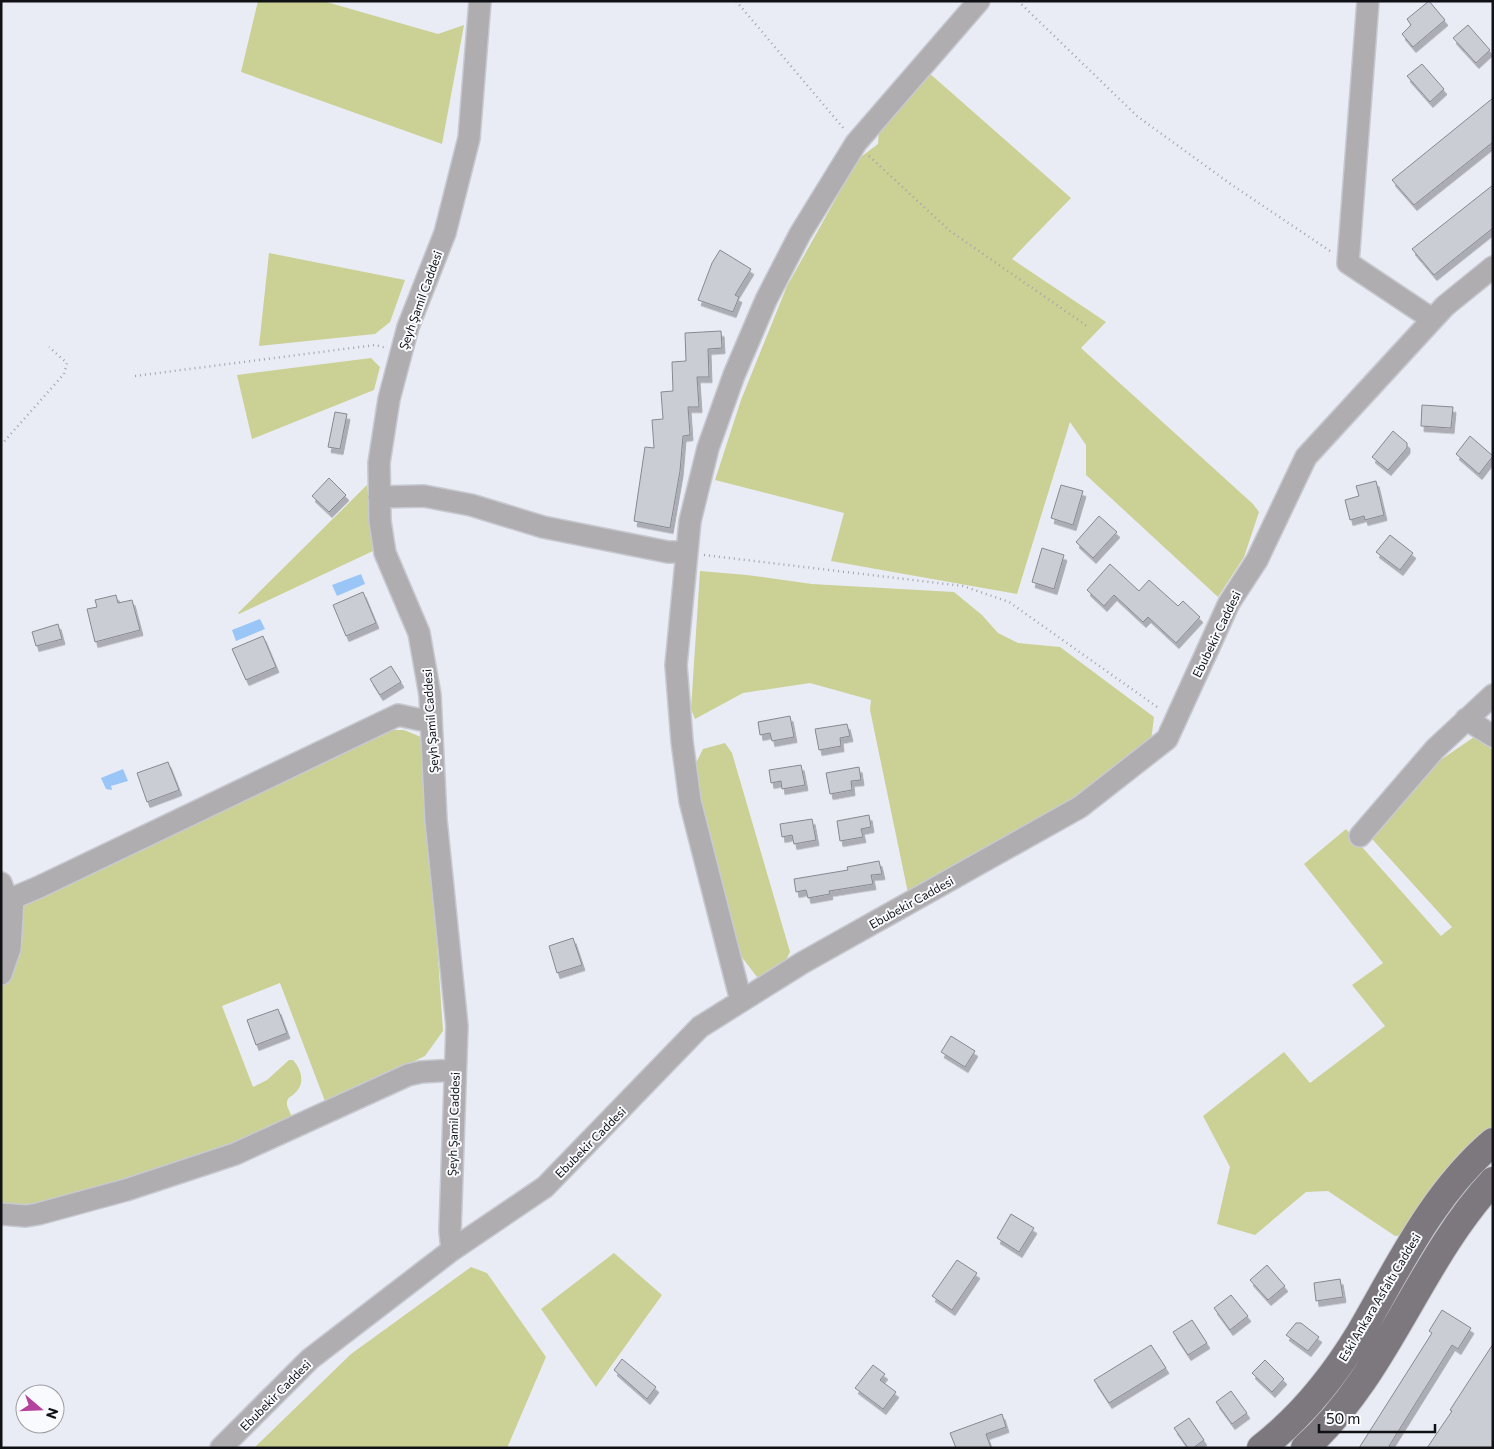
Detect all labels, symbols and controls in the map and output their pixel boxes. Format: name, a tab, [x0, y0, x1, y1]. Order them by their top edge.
street label: Şeyh Şamil Caddesi	[396, 249, 444, 351]
street label: Ebubekir Caddesi	[1189, 589, 1243, 679]
street label: Şeyh Şamil Caddesi	[419, 669, 441, 773]
street label: Ebubekir Caddesi	[866, 873, 956, 931]
street label: Şeyh Şamil Caddesi	[444, 1072, 462, 1176]
street label: Ebubekir Caddesi	[552, 1104, 628, 1180]
street label: Eski Ankara Asfaltı Caddesi	[1335, 1230, 1423, 1364]
street label: Ebubekir Caddesi	[237, 1357, 313, 1433]
north arrow	[15, 1384, 65, 1434]
scale bar	[1319, 1402, 1435, 1434]
text: N	[43, 1406, 63, 1421]
text: 50 m	[1326, 1409, 1360, 1427]

